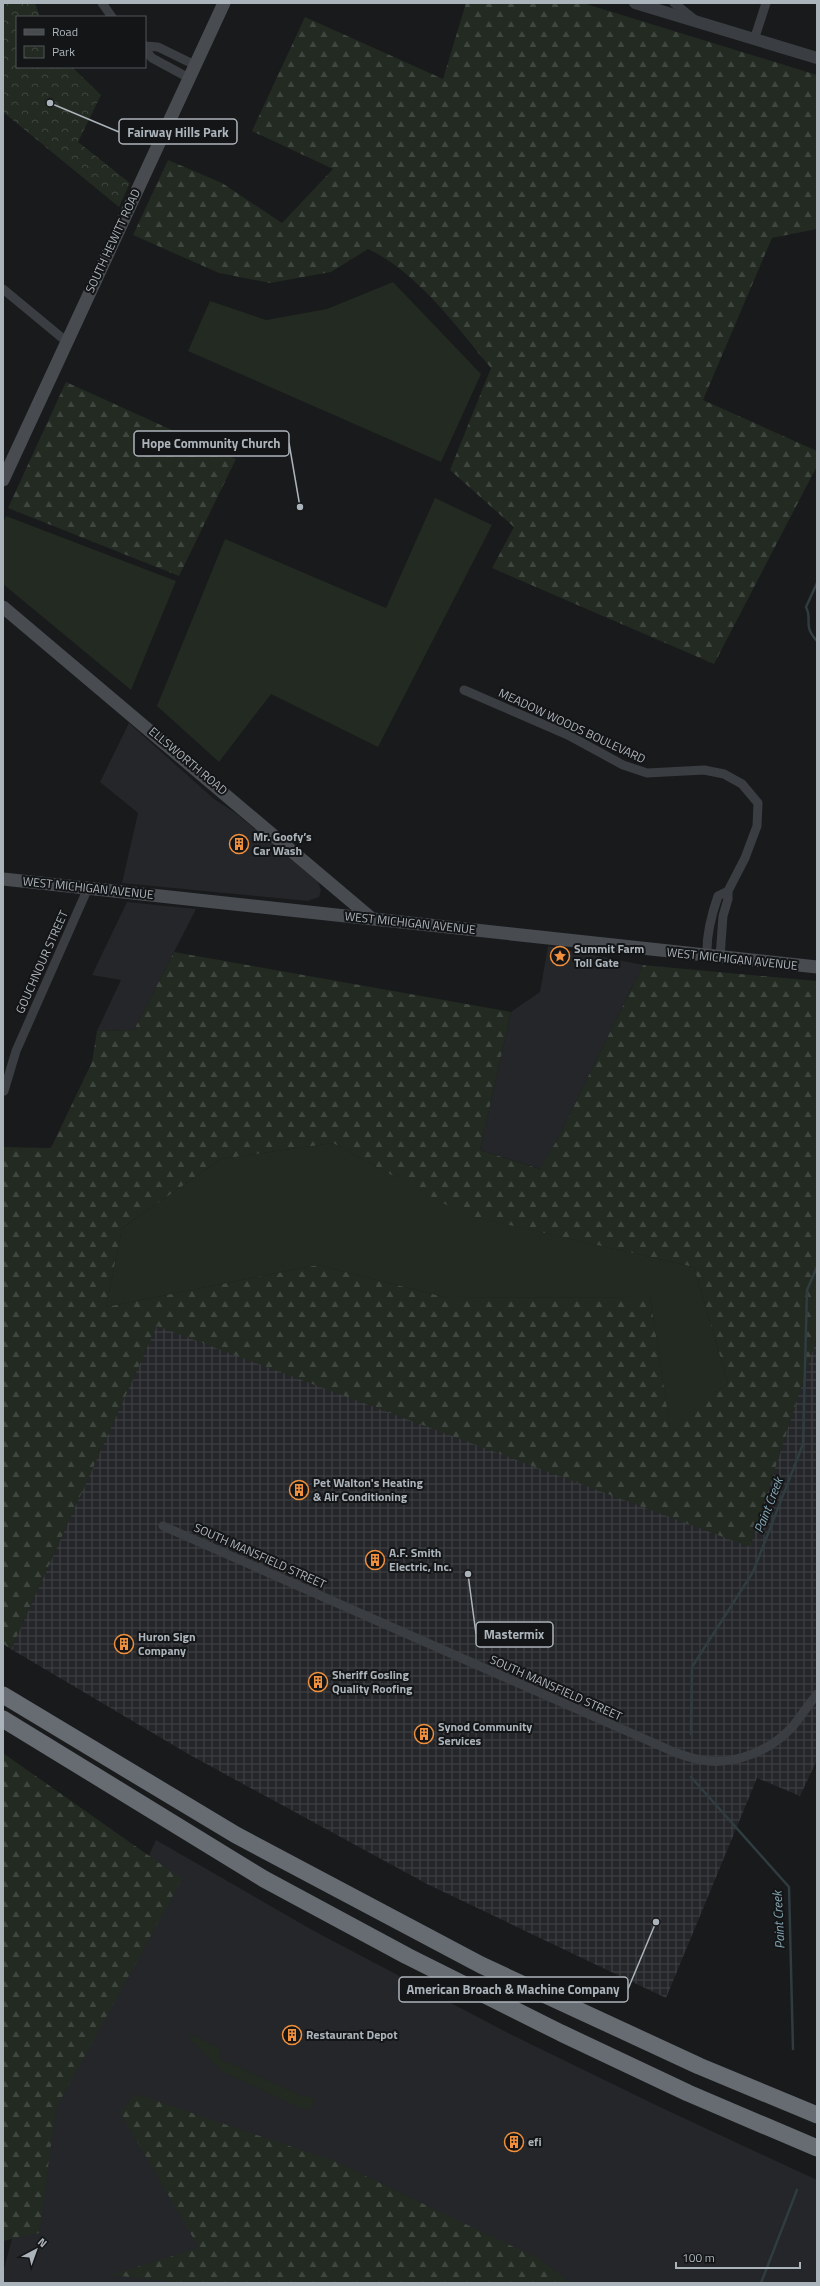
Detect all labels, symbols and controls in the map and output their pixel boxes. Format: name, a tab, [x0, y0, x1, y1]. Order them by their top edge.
legend	[16, 16, 146, 68]
text: Road	[52, 22, 78, 41]
text: Park	[52, 42, 75, 61]
callout: Fairway Hills Park	[119, 119, 237, 144]
text: Fairway Hills Park	[127, 122, 229, 142]
street label: SOUTH HEWITT ROAD	[80, 185, 145, 296]
callout: Hope Community Church	[134, 431, 289, 456]
text: Hope Community Church	[142, 433, 280, 453]
street label: MEADOW WOODS BOULEVARD	[495, 683, 649, 768]
street label: ELLSWORTH ROAD	[145, 722, 232, 799]
place label: Mr. Goofy’s Car Wash	[253, 827, 312, 860]
building icon: Mr. Goofy’s Car Wash	[228, 833, 250, 855]
street label: WEST MICHIGAN AVENUE	[22, 871, 155, 904]
street label: GOUCHNOUR STREET	[10, 906, 73, 1016]
street label: WEST MICHIGAN AVENUE	[344, 906, 477, 939]
place label: Summit Farm Toll Gate	[574, 939, 644, 972]
street label: WEST MICHIGAN AVENUE	[666, 942, 799, 975]
place icon: Summit Farm Toll Gate	[549, 945, 571, 967]
water label: Paint Creek	[748, 1472, 789, 1536]
place label: Pet Walton's Heating & Air Conditioning	[313, 1473, 423, 1506]
building icon: Pet Walton's Heating & Air Conditioning	[288, 1479, 310, 1501]
street label: SOUTH MANSFIELD STREET	[191, 1518, 330, 1594]
place label: A.F. Smith Electric, Inc.	[389, 1543, 452, 1576]
building icon: A.F. Smith Electric, Inc.	[364, 1549, 386, 1571]
callout: Mastermix	[476, 1622, 553, 1647]
text: Mastermix	[484, 1624, 544, 1644]
place label: Huron Sign Company	[138, 1627, 196, 1660]
building icon: Huron Sign Company	[113, 1633, 135, 1655]
street label: SOUTH MANSFIELD STREET	[487, 1650, 626, 1726]
place label: Sheriff Gosling Quality Roofing	[332, 1665, 413, 1698]
building icon: Sheriff Gosling Quality Roofing	[307, 1671, 329, 1693]
place label: Synod Community Services	[438, 1717, 532, 1750]
building icon: Synod Community Services	[413, 1723, 435, 1745]
water label: Paint Creek	[766, 1888, 790, 1949]
callout: American Broach & Machine Company	[399, 1977, 628, 2002]
text: American Broach & Machine Company	[406, 1979, 620, 1999]
building icon: Restaurant Depot	[281, 2024, 303, 2046]
place label: Restaurant Depot	[306, 2025, 398, 2044]
building icon: efi	[503, 2131, 525, 2153]
place label: efi	[528, 2132, 542, 2151]
north arrow	[16, 2230, 56, 2270]
text: N	[34, 2234, 51, 2251]
scale bar	[676, 2244, 800, 2270]
text: 100 m	[682, 2248, 715, 2267]

